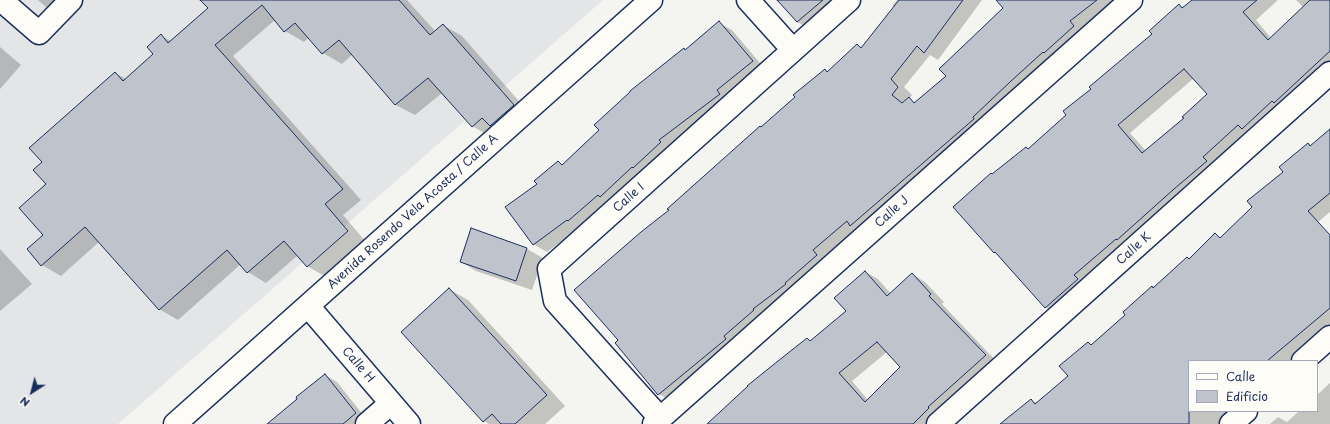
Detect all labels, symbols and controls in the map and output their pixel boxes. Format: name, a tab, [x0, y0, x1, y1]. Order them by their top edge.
street label: Avenida Rosendo Vela Acosta / Calle A	[325, 132, 501, 292]
street label: Calle I	[610, 180, 648, 216]
street label: Calle J	[872, 193, 912, 231]
street label: Calle K	[1114, 230, 1154, 268]
street label: Calle H	[339, 344, 377, 386]
legend	[1188, 360, 1318, 412]
text: Calle	[1226, 367, 1255, 385]
north arrow	[12, 372, 52, 412]
text: Edificio	[1226, 387, 1268, 405]
text: N	[16, 393, 33, 412]

